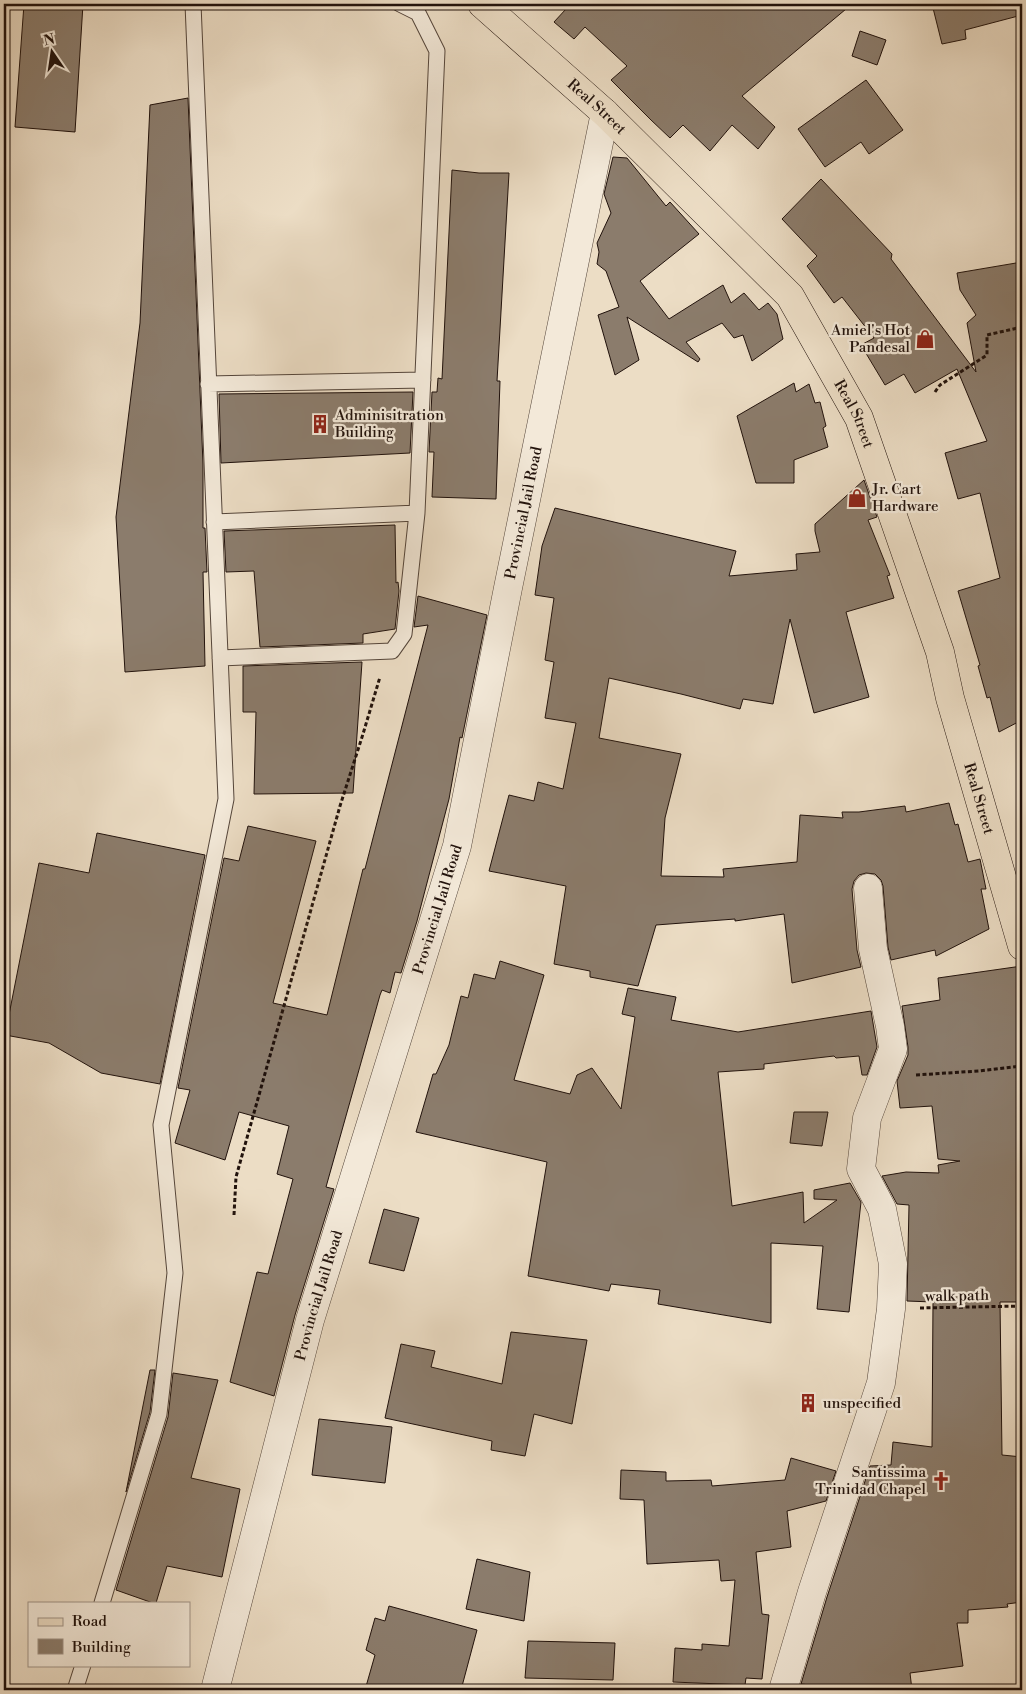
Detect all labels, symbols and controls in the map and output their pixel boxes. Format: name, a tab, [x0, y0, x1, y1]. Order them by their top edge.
north arrow	[28, 28, 78, 78]
text: N	[42, 30, 57, 50]
street label: Real Street	[563, 75, 631, 139]
place label: Amiel's Hot Pandesal	[830, 321, 911, 357]
shop icon: Amiel's Hot Pandesal	[914, 328, 936, 350]
street label: Real Street	[830, 376, 878, 451]
place label: Adminisitration Building	[334, 406, 444, 442]
building icon: Adminisitration Building	[309, 413, 331, 435]
street label: Provincial Jail Road	[501, 444, 546, 581]
place label: Jr. Cart Hardware	[871, 480, 939, 516]
shop icon: Jr. Cart Hardware	[846, 487, 868, 509]
street label: Real Street	[960, 760, 999, 837]
street label: Provincial Jail Road	[408, 842, 467, 977]
street label: Provincial Jail Road	[290, 1227, 347, 1363]
street label: walk path	[924, 1286, 989, 1306]
building icon: unspecified	[797, 1392, 819, 1414]
place label: unspecified	[823, 1394, 902, 1413]
place label: Santissima Trinidad Chapel	[815, 1463, 927, 1499]
church icon: Santissima Trinidad Chapel	[930, 1470, 952, 1492]
legend	[28, 1602, 190, 1666]
text: Road	[72, 1612, 107, 1631]
text: Building	[71, 1638, 131, 1657]

